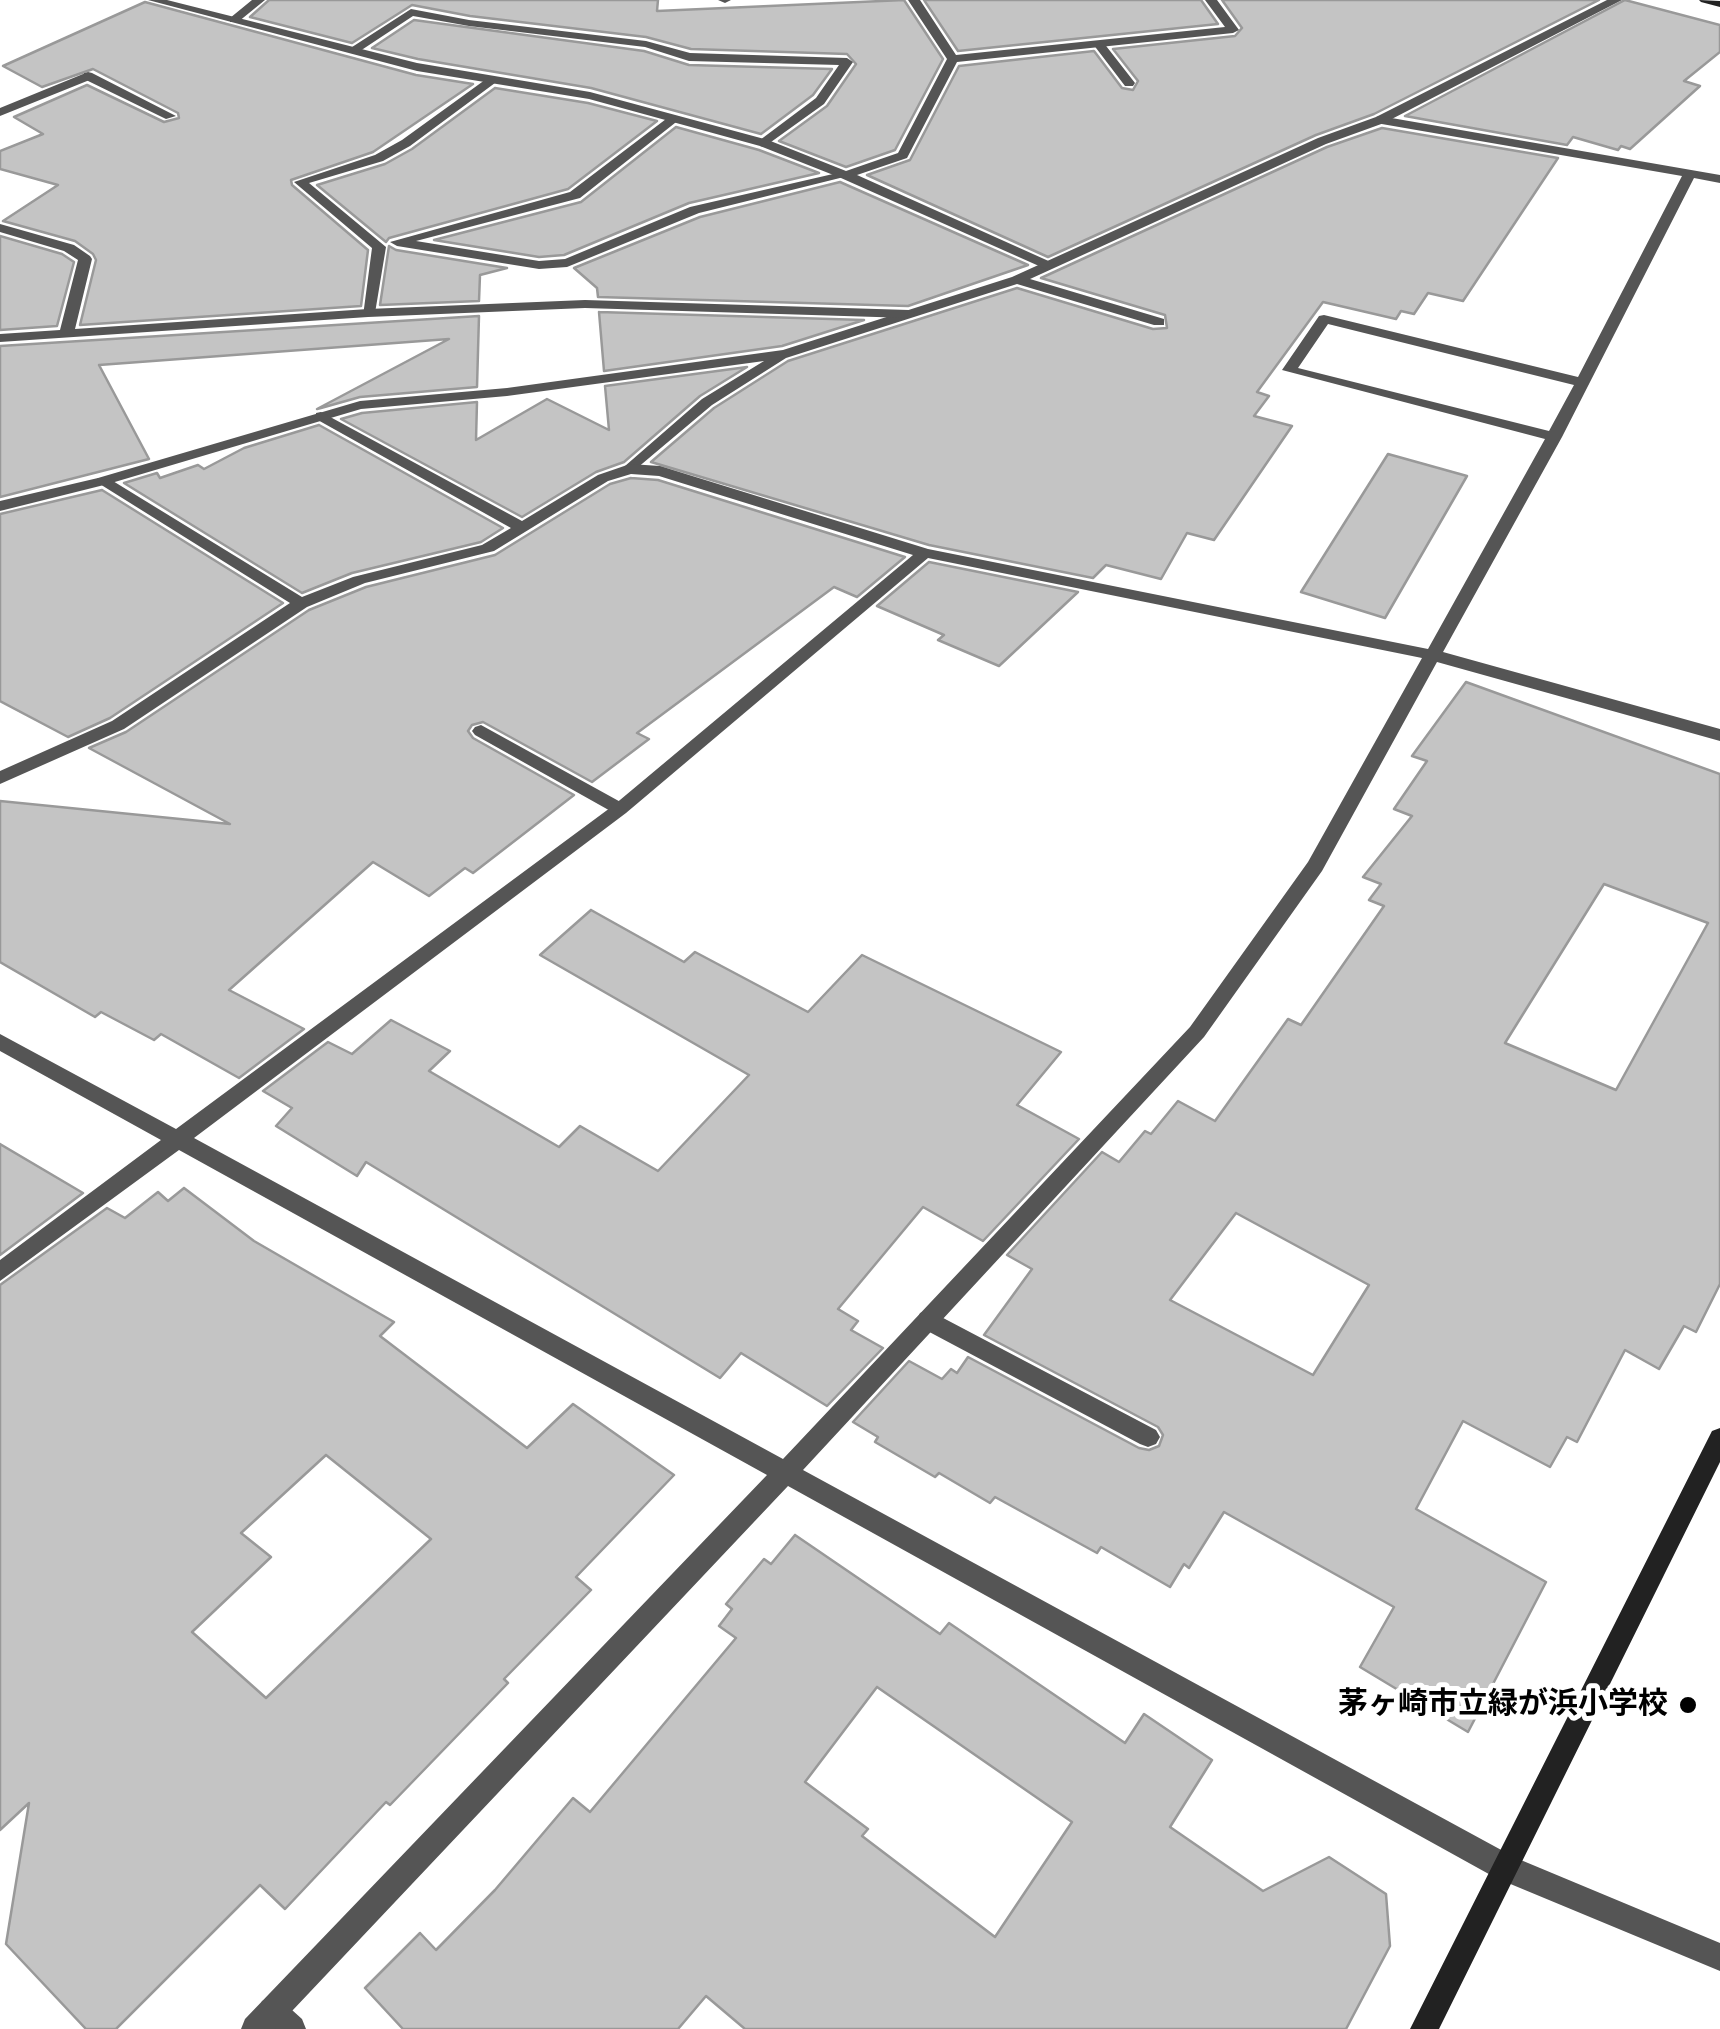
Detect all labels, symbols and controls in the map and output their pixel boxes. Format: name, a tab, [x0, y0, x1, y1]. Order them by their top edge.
place label: 茅ヶ崎市立緑が浜小学校	[1338, 1687, 1668, 1723]
marker: 茅ヶ崎市立緑が浜小学校	[1677, 1694, 1699, 1716]

